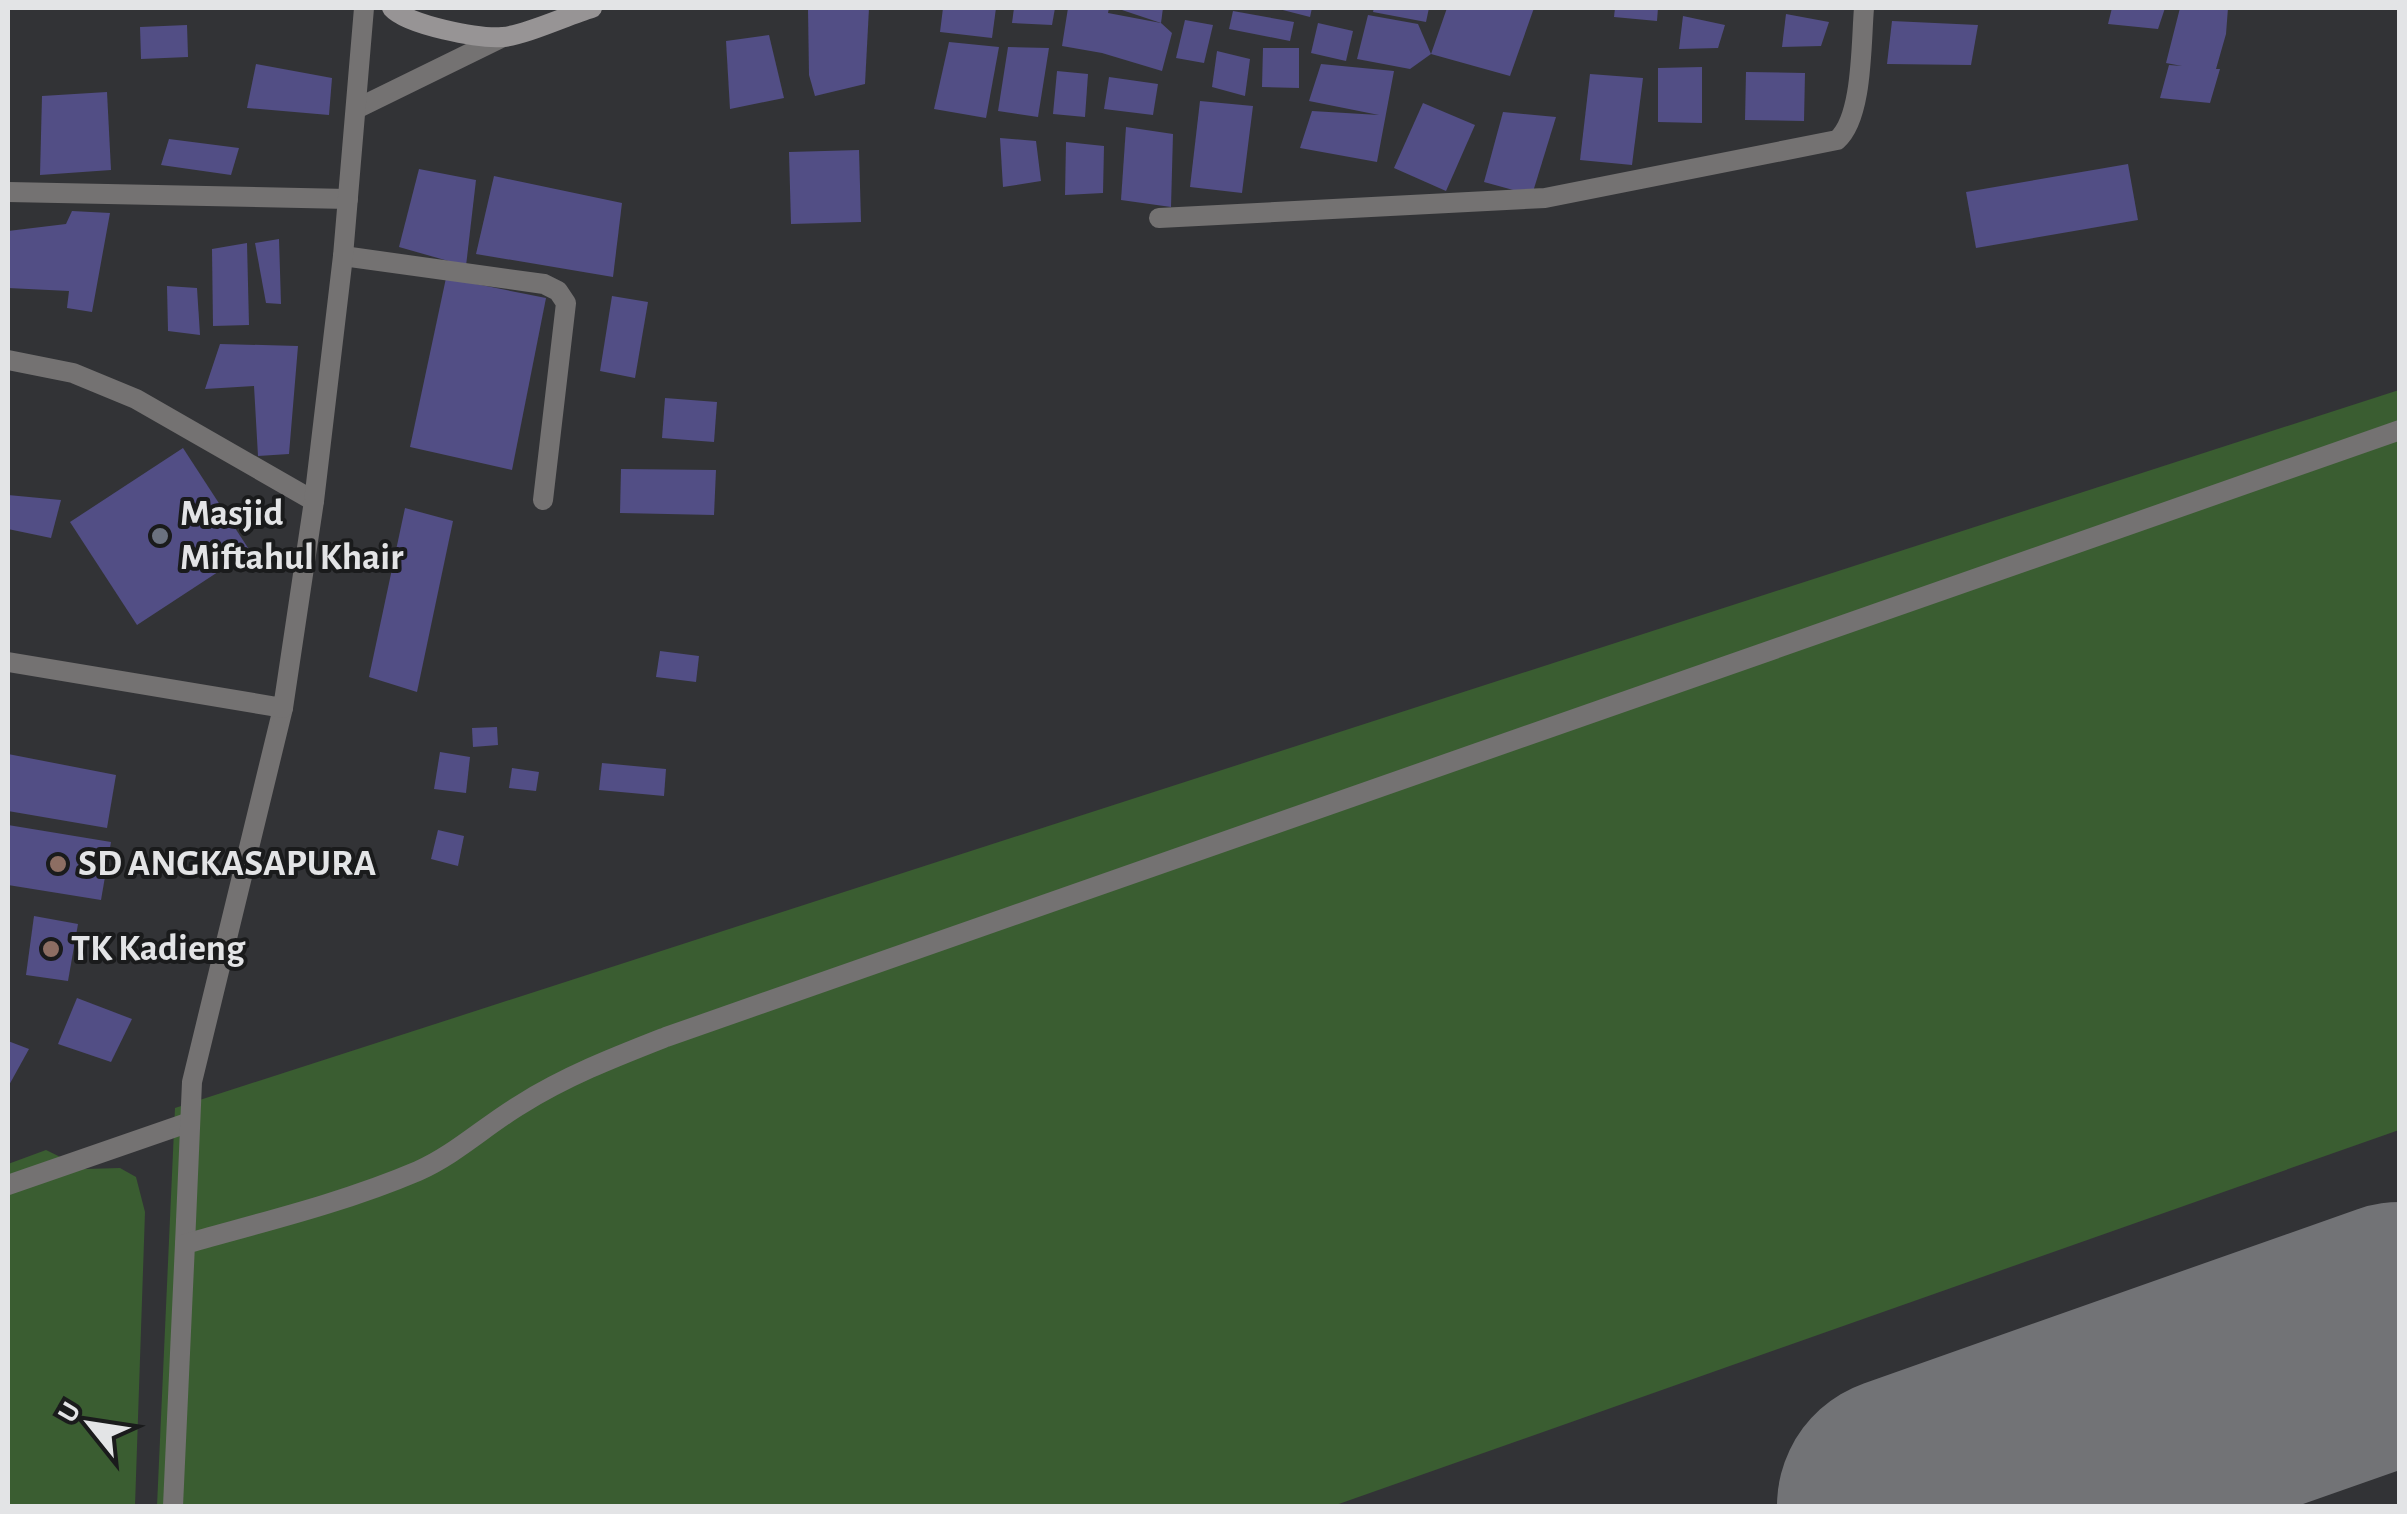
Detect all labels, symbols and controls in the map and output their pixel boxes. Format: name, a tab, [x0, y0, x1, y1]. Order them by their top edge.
place label: Masjid Miftahul Khair	[180, 495, 404, 577]
marker: Masjid Miftahul Khair	[149, 525, 171, 547]
place label: SD ANGKASAPURA	[78, 845, 377, 883]
marker: SD ANGKASAPURA	[47, 853, 69, 875]
place label: TK Kadieng	[71, 930, 246, 968]
marker: TK Kadieng	[40, 938, 62, 960]
north arrow	[40, 1374, 140, 1474]
text: U	[53, 1398, 87, 1427]

